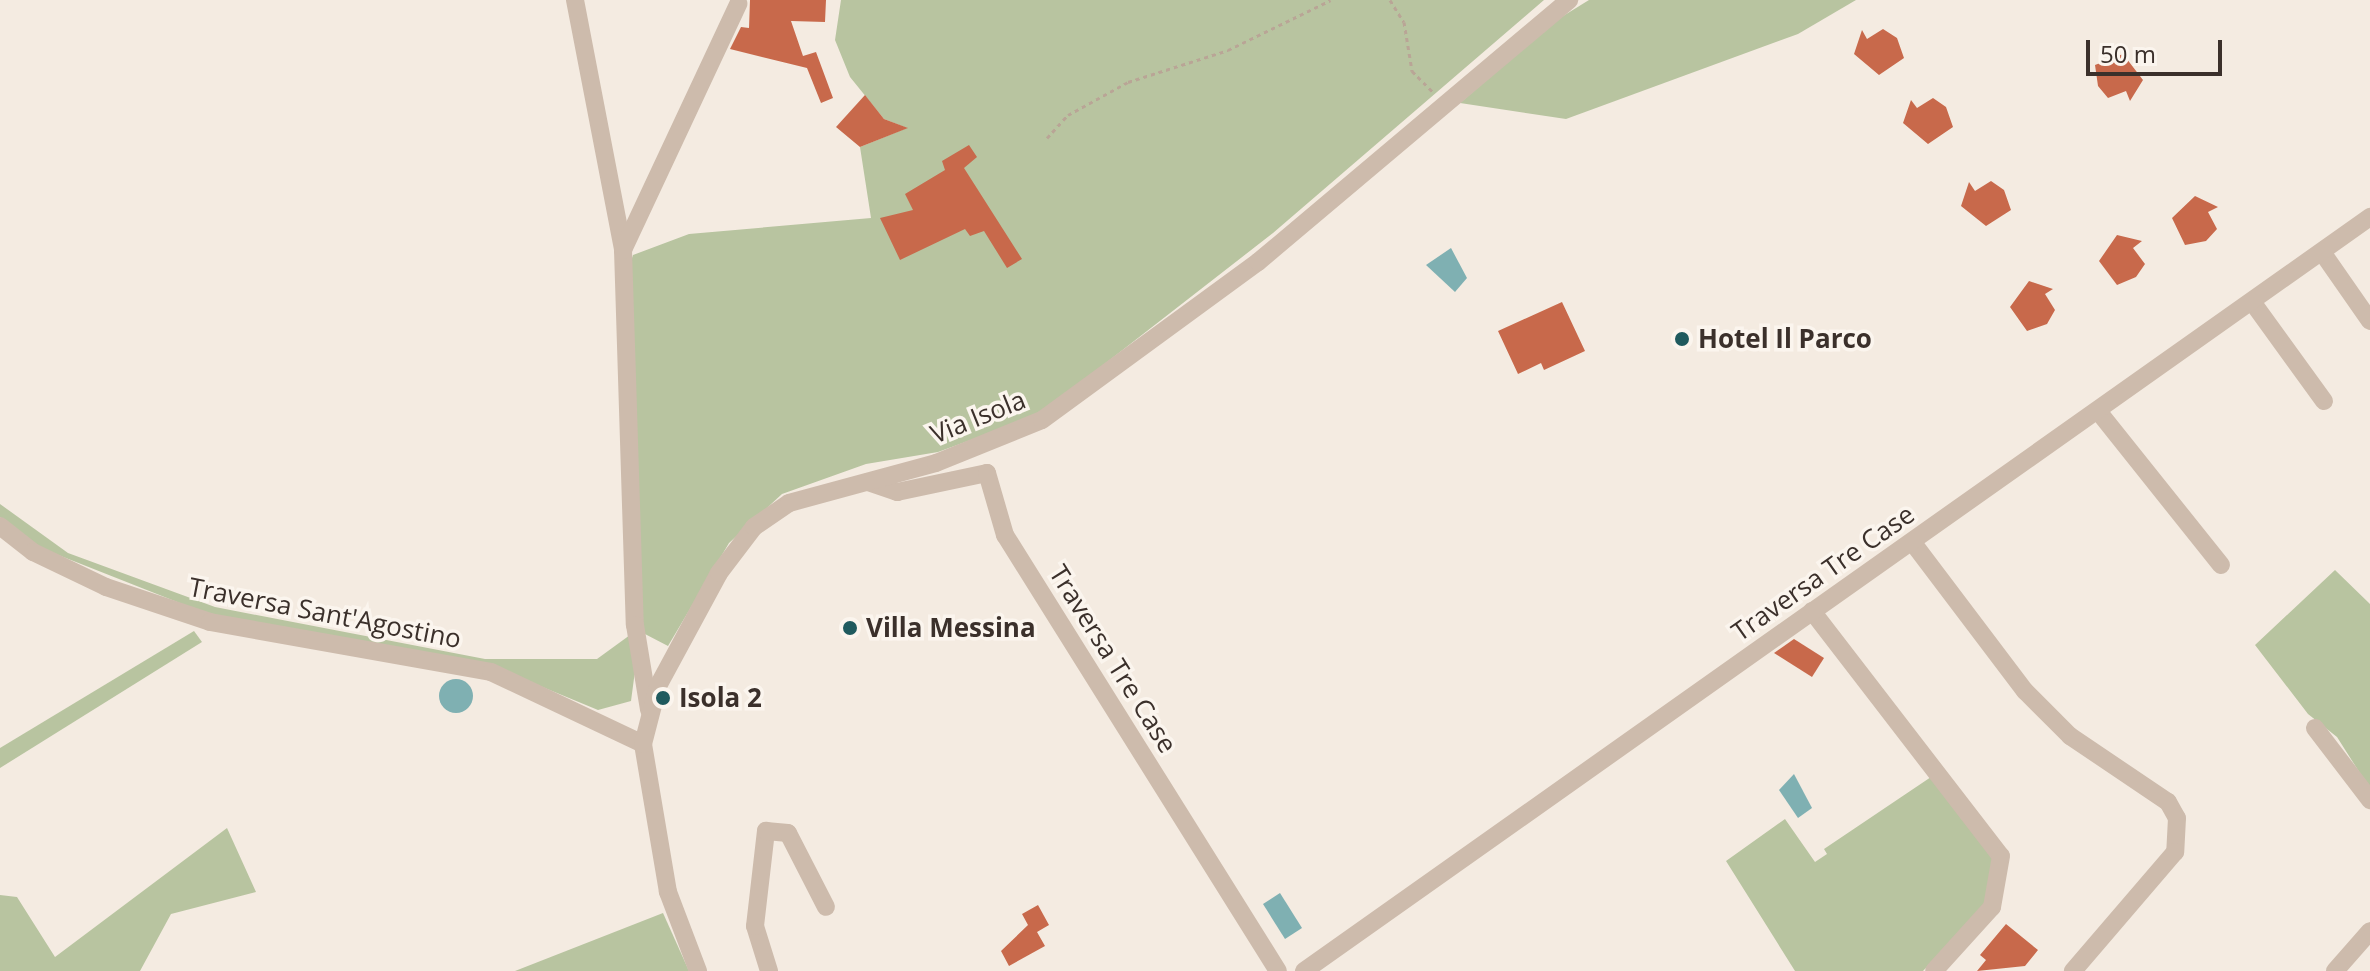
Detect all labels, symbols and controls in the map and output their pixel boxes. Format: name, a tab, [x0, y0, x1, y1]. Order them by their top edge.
scale bar	[2090, 24, 2226, 74]
text: 50 m	[2100, 37, 2156, 70]
place label: Hotel Il Parco	[1698, 323, 1872, 355]
marker: Hotel Il Parco	[1673, 330, 1691, 348]
street label: Via Isola	[926, 384, 1030, 450]
street label: Traversa Tre Case	[1726, 498, 1920, 648]
street label: Traversa Tre Case	[1043, 559, 1183, 759]
street label: Traversa Sant'Agostino	[186, 571, 464, 655]
place label: Villa Messina	[866, 612, 1036, 644]
marker: Villa Messina	[841, 619, 859, 637]
place label: Isola 2	[679, 682, 762, 714]
marker: Isola 2	[654, 689, 672, 707]

